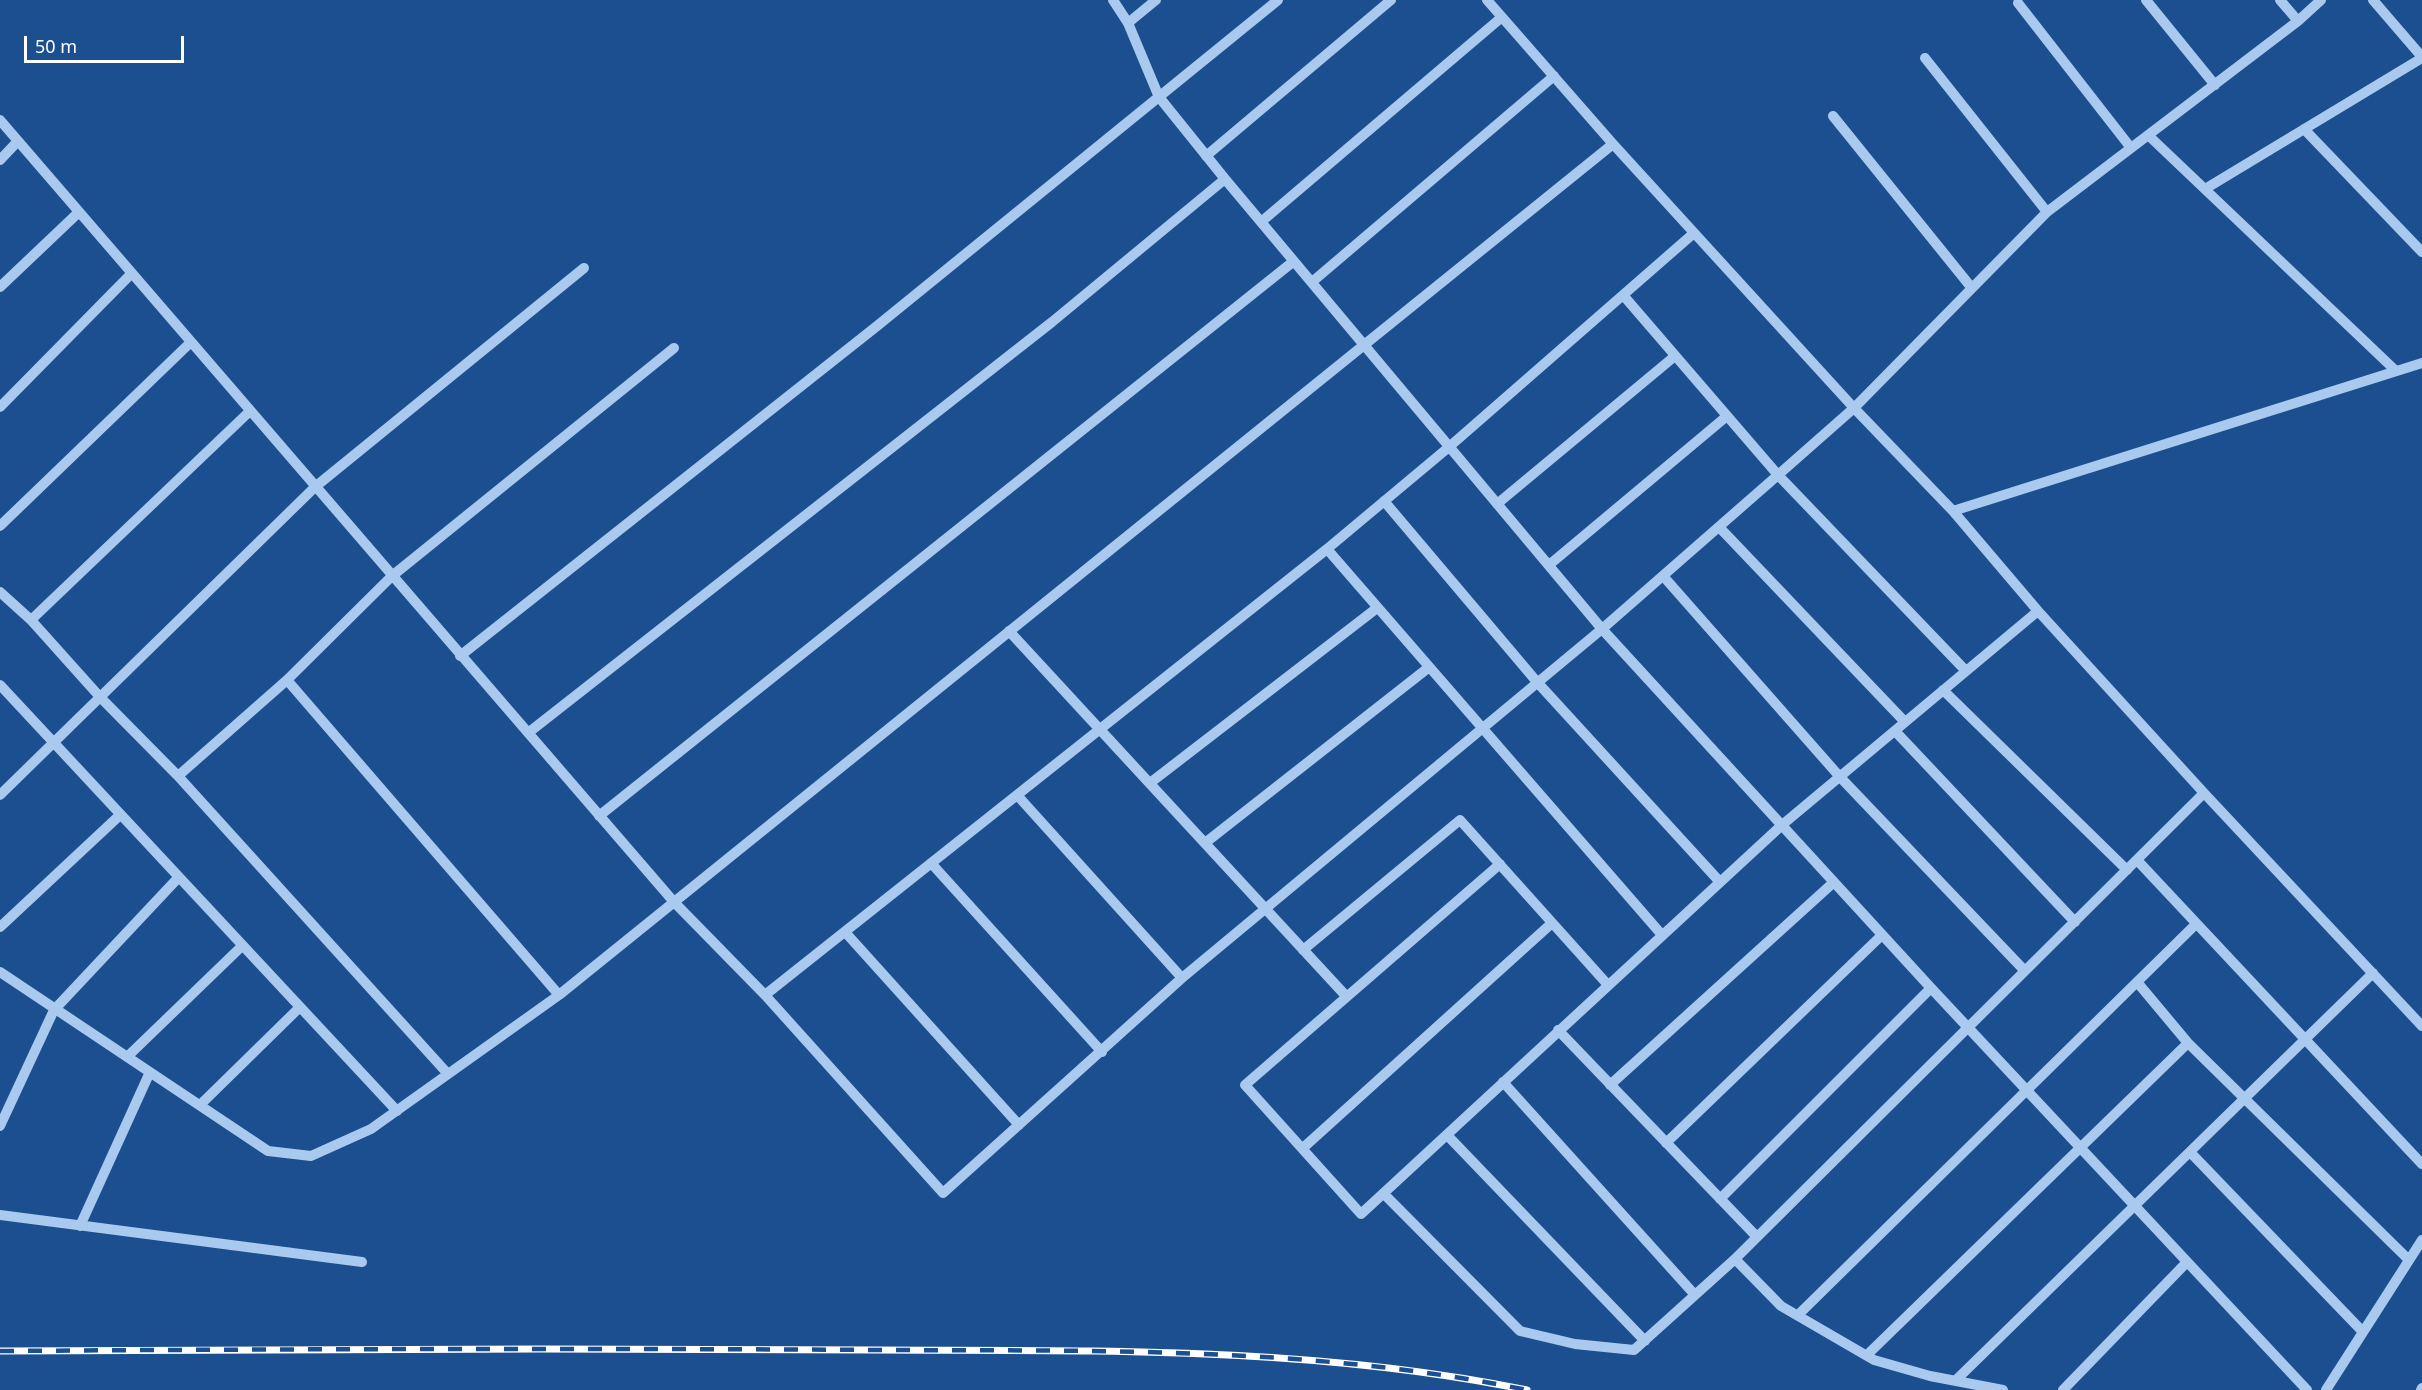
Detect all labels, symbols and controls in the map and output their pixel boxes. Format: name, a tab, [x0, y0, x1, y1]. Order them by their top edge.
scale bar	[27, 24, 188, 62]
text: 50 m	[35, 34, 77, 58]

